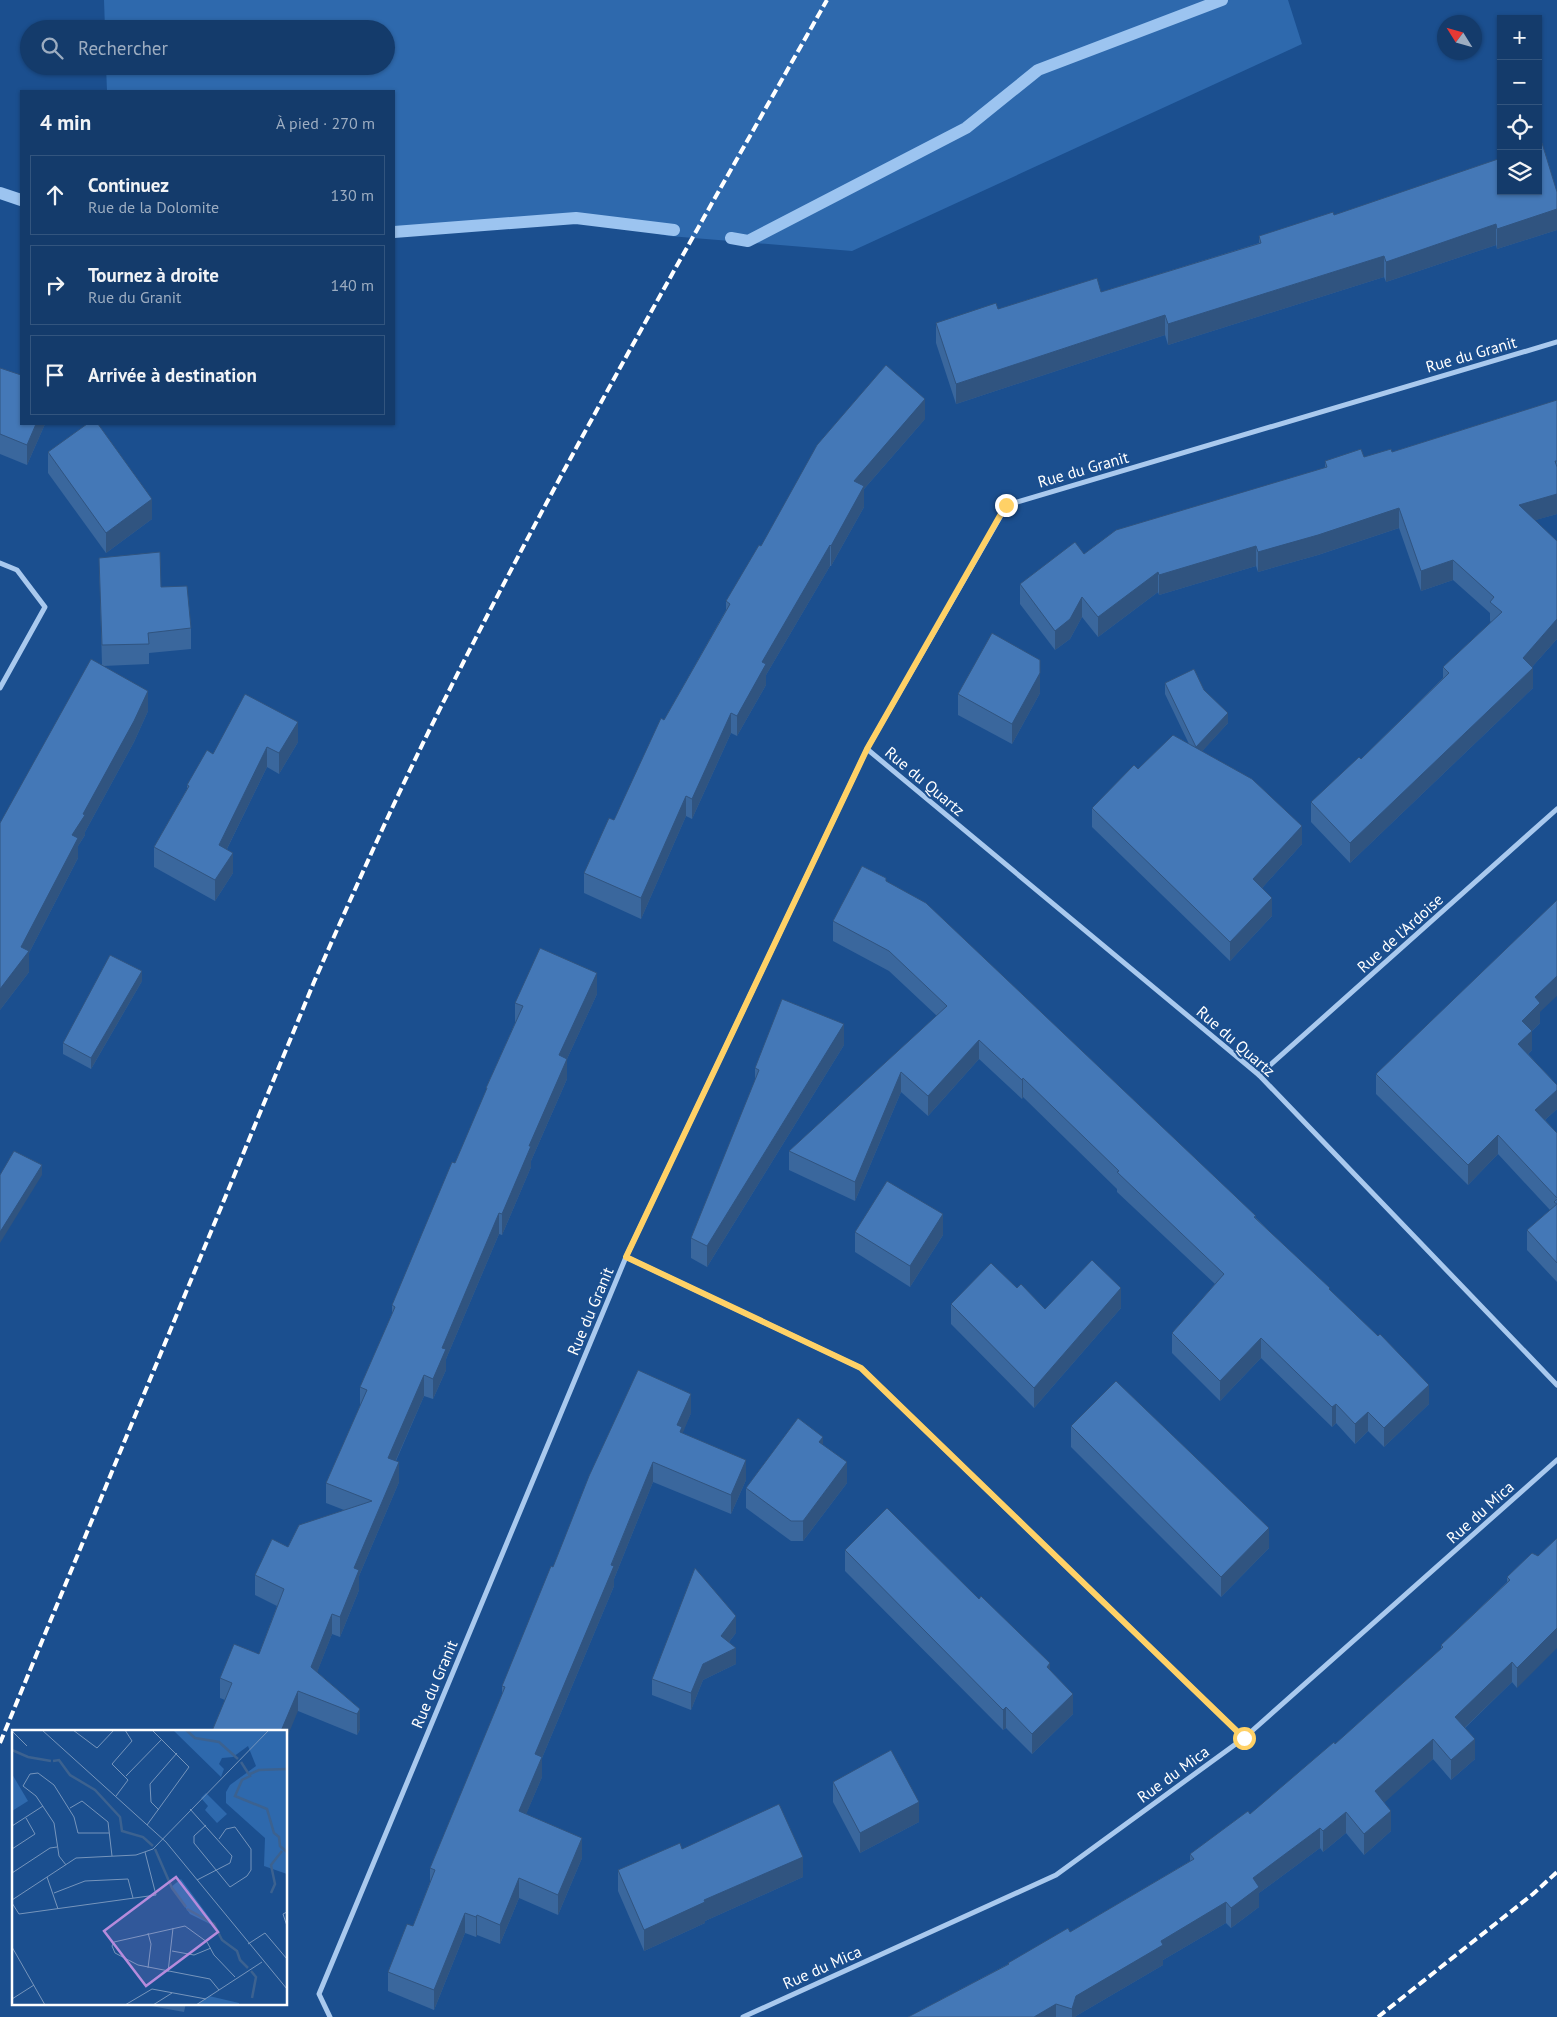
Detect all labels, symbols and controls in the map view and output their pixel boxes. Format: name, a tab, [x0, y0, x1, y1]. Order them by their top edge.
north arrow	[1437, 15, 1482, 60]
map controls	[1497, 15, 1542, 195]
button: +	[1497, 15, 1542, 60]
search box	[20, 20, 395, 75]
icon: search	[38, 34, 66, 62]
text: Rechercher	[78, 36, 168, 60]
button: −	[1497, 60, 1542, 105]
button: locate	[1497, 105, 1542, 150]
text: 4 min	[40, 109, 91, 136]
text: À pied · 270 m	[276, 113, 375, 133]
button: layers	[1497, 150, 1542, 195]
text: Continuez	[88, 173, 169, 197]
icon: ahead	[41, 181, 69, 209]
text: 130 m	[331, 185, 374, 205]
text: Rue de la Dolomite	[88, 197, 219, 217]
text: Tournez à droite	[88, 263, 219, 287]
icon: right	[41, 271, 69, 299]
text: 140 m	[331, 275, 374, 295]
text: Rue du Granit	[88, 287, 182, 307]
street label: Rue du Granit	[1423, 331, 1519, 377]
icon: arrive	[41, 361, 69, 389]
text: Arrivée à destination	[88, 363, 257, 387]
street label: Rue du Granit	[1035, 446, 1131, 492]
route end	[995, 494, 1018, 517]
street label: Rue du Quartz	[881, 742, 969, 820]
street label: Rue de l'Ardoise	[1353, 889, 1447, 977]
street label: Rue du Quartz	[1192, 1001, 1280, 1081]
street label: Rue du Granit	[563, 1264, 618, 1358]
street label: Rue du Mica	[1442, 1476, 1518, 1548]
street label: Rue du Granit	[407, 1637, 462, 1731]
route start	[1233, 1727, 1256, 1750]
inset map	[12, 1730, 288, 2004]
street label: Rue du Mica	[1133, 1741, 1213, 1807]
street label: Rue du Mica	[780, 1941, 864, 1993]

